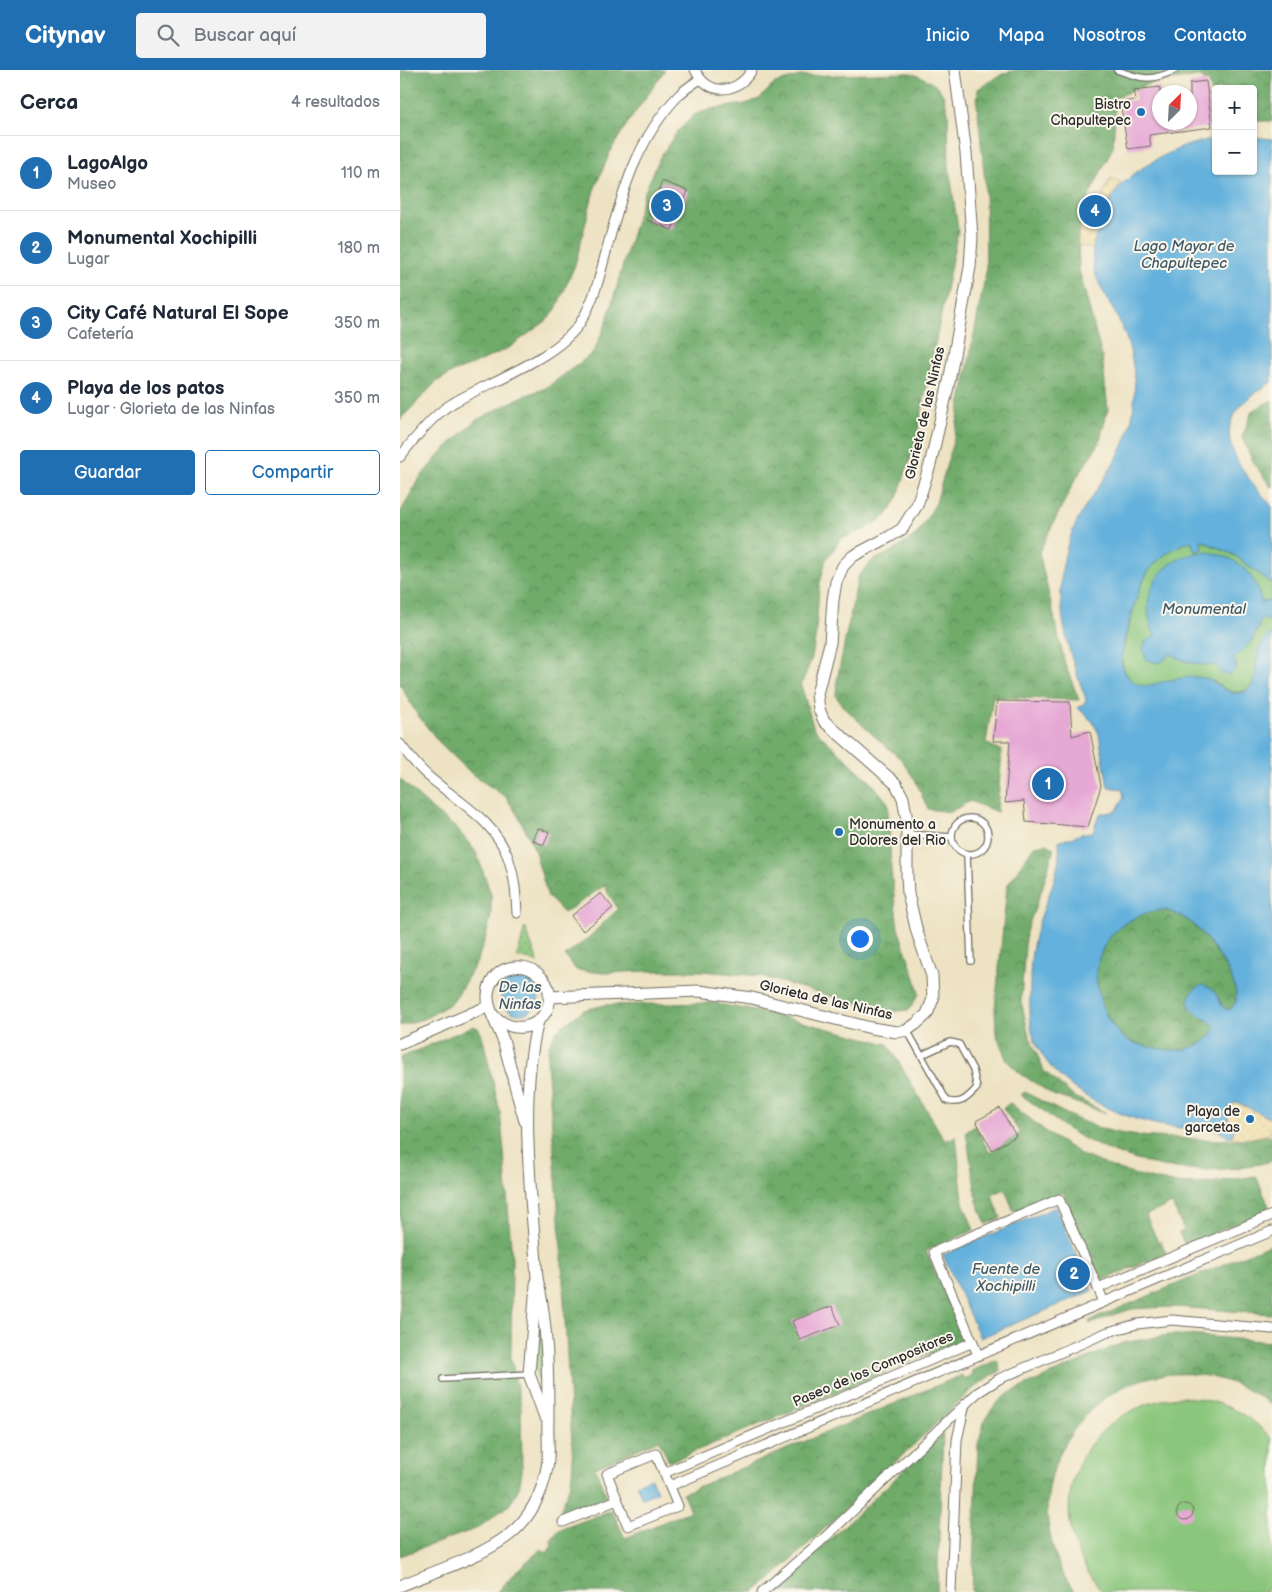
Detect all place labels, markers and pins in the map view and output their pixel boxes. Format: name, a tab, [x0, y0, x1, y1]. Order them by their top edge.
place label: Bistro Chapultepec	[1050, 96, 1131, 129]
marker: Bistro Chapultepec	[1135, 106, 1147, 118]
pin: 3	[651, 187, 683, 225]
pin: 4	[1079, 192, 1111, 230]
pin: 1	[1032, 765, 1064, 803]
place label: Monumento a Dolores del Rio	[849, 816, 946, 849]
marker: Monumento a Dolores del Rio	[833, 826, 845, 838]
place label: Playa de garcetas	[1185, 1103, 1240, 1136]
marker: Playa de garcetas	[1244, 1113, 1256, 1125]
pin: 2	[1058, 1255, 1090, 1293]

